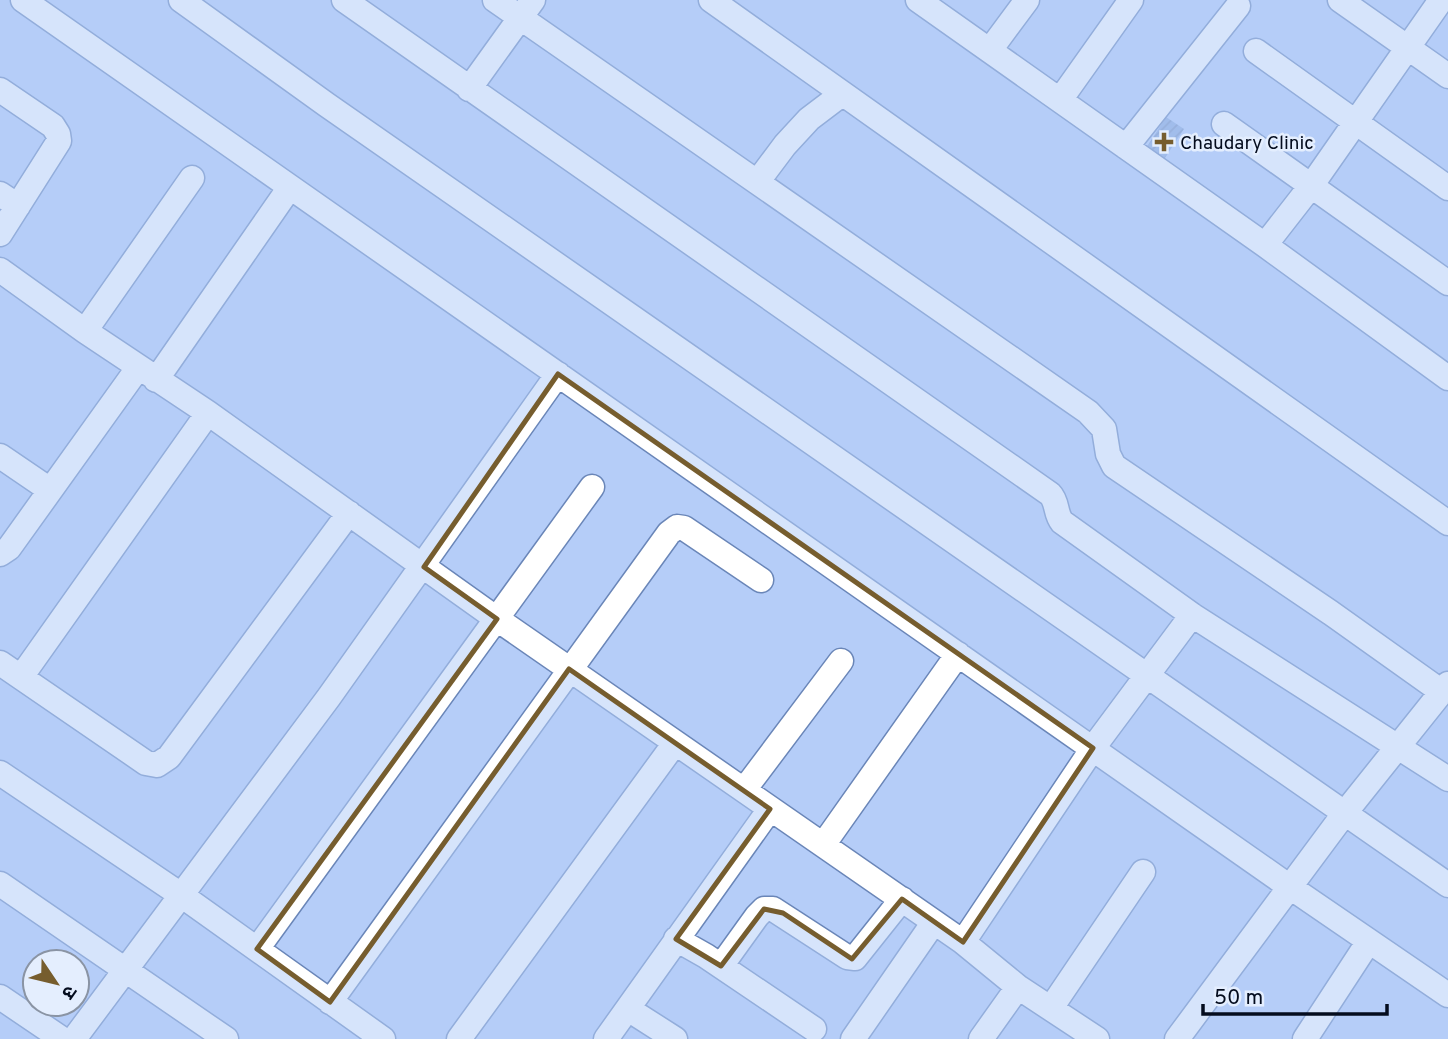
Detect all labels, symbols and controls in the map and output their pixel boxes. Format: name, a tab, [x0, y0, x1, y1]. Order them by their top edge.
marker: Chaudary Clinic	[1154, 132, 1174, 152]
place label: Chaudary Clinic	[1180, 132, 1314, 156]
north arrow	[21, 948, 91, 1018]
scale bar	[1203, 972, 1387, 1016]
text: उ	[55, 980, 81, 1004]
text: 50 m	[1214, 985, 1263, 1012]

